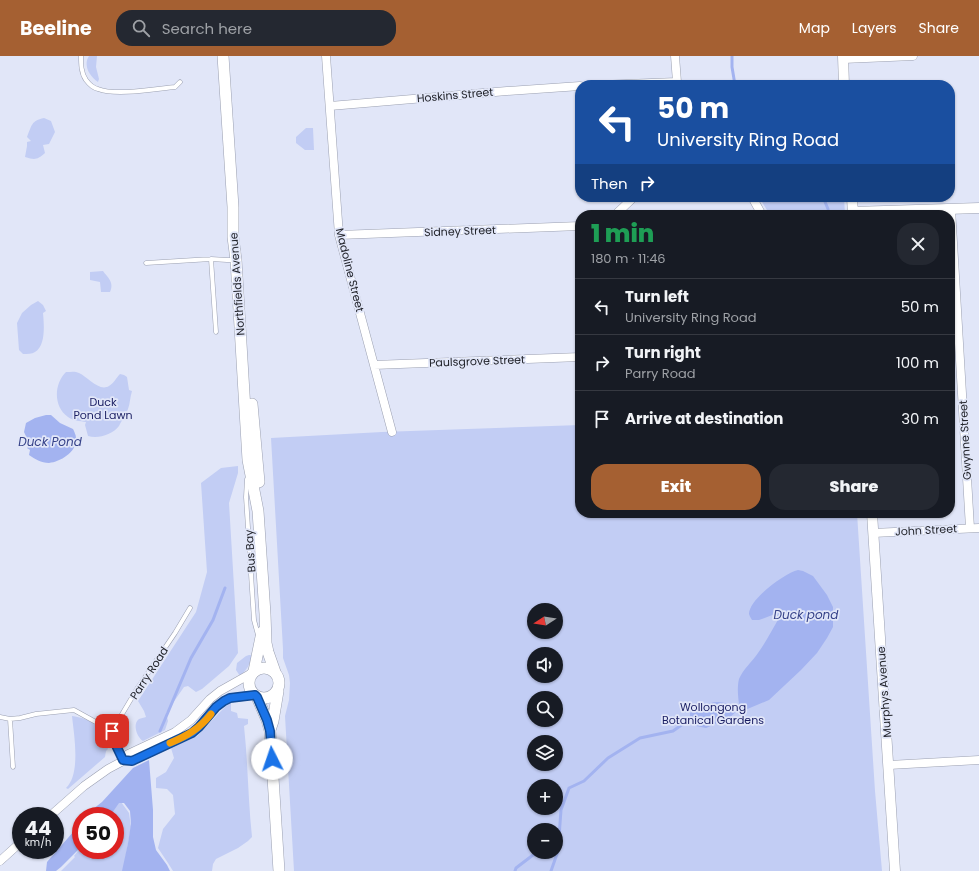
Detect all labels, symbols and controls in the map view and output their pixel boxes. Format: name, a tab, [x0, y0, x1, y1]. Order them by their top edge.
search box	[116, 10, 396, 46]
text: Beeline	[20, 15, 92, 42]
icon: search	[130, 17, 152, 39]
text: Search here	[162, 18, 252, 39]
text: Map	[799, 18, 830, 38]
text: Layers	[852, 18, 896, 38]
text: Share	[918, 18, 959, 38]
street label: Hoskins Street	[416, 84, 494, 106]
text: 50 m	[657, 89, 729, 128]
icon: left	[591, 96, 643, 148]
text: University Ring Road	[657, 127, 839, 152]
icon: right	[636, 172, 658, 194]
text: Then	[591, 173, 628, 194]
text: 1 min	[591, 217, 654, 250]
street label: Sidney Street	[424, 222, 496, 240]
button: close	[897, 223, 939, 265]
street label: Madoline Street	[332, 226, 368, 314]
street label: Northfields Avenue	[225, 232, 249, 336]
text: 180 m · 11:46	[591, 249, 666, 268]
text: Turn left	[625, 286, 689, 307]
icon: left	[591, 296, 613, 318]
text: 50 m	[901, 296, 939, 317]
text: University Ring Road	[625, 308, 756, 327]
text: Turn right	[625, 342, 701, 363]
street label: Paulsgrove Street	[429, 351, 525, 371]
icon: right	[591, 352, 613, 374]
text: 100 m	[896, 352, 939, 373]
text: Parry Road	[625, 364, 696, 383]
park label: Duck Pond Lawn	[73, 394, 133, 423]
street label: Gwynne Street	[955, 400, 975, 480]
icon: arrive	[591, 408, 613, 430]
text: Arrive at destination	[625, 408, 783, 429]
text: 30 m	[901, 408, 939, 429]
water label: Duck Pond	[18, 433, 83, 450]
button: Exit	[591, 464, 761, 510]
button: Share	[769, 464, 939, 510]
street label: John Street	[895, 520, 957, 540]
street label: Bus Bay	[240, 528, 259, 573]
north arrow	[527, 603, 563, 639]
map controls	[527, 603, 563, 859]
water label: Duck pond	[774, 606, 839, 623]
street label: Parry Road	[126, 644, 172, 702]
street label: Murphys Avenue	[873, 646, 895, 738]
button: sound	[527, 647, 563, 683]
button: search	[527, 691, 563, 727]
park label: Wollongong Botanical Gardens	[662, 699, 764, 728]
pin	[95, 714, 129, 748]
icon: arrive	[101, 720, 123, 742]
button: layers	[527, 735, 563, 771]
position arrow	[251, 738, 293, 780]
button: +	[527, 779, 563, 815]
speed limit sign: 50	[72, 807, 124, 859]
text: 44	[24, 814, 52, 842]
button: −	[527, 823, 563, 859]
text: km/h	[25, 835, 51, 850]

